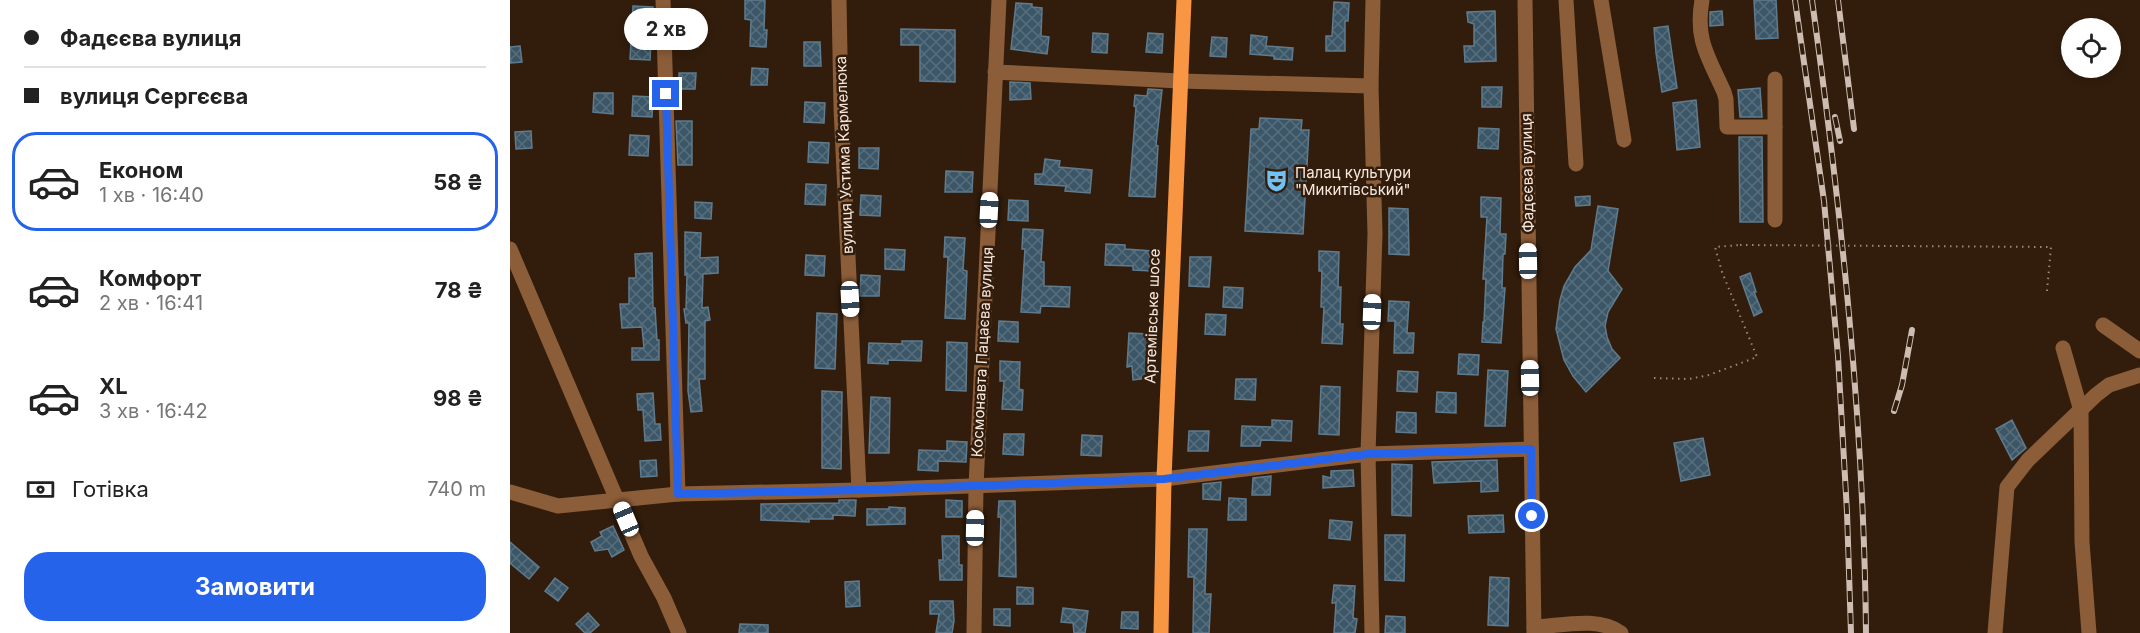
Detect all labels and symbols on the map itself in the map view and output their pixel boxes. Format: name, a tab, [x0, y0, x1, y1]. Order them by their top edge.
callout: 2 хв	[624, 7, 708, 49]
street label: вулиця Устима Кармелюка	[831, 56, 857, 254]
route end	[652, 80, 679, 107]
street label: Фадєєва вулиця	[1516, 113, 1538, 233]
place label: Палац культури "Микитівський"	[1295, 163, 1411, 199]
theatre icon: Палац культури "Микитівський"	[1264, 168, 1290, 194]
car	[979, 192, 999, 228]
car	[1519, 243, 1537, 279]
street label: Космонавта Пацаєва вулиця	[967, 246, 997, 458]
street label: Артемівське шосе	[1140, 248, 1164, 384]
car	[840, 281, 860, 317]
car	[1362, 294, 1382, 330]
car	[1521, 360, 1539, 396]
car	[611, 499, 641, 539]
route start	[1518, 502, 1545, 529]
car	[966, 510, 984, 546]

